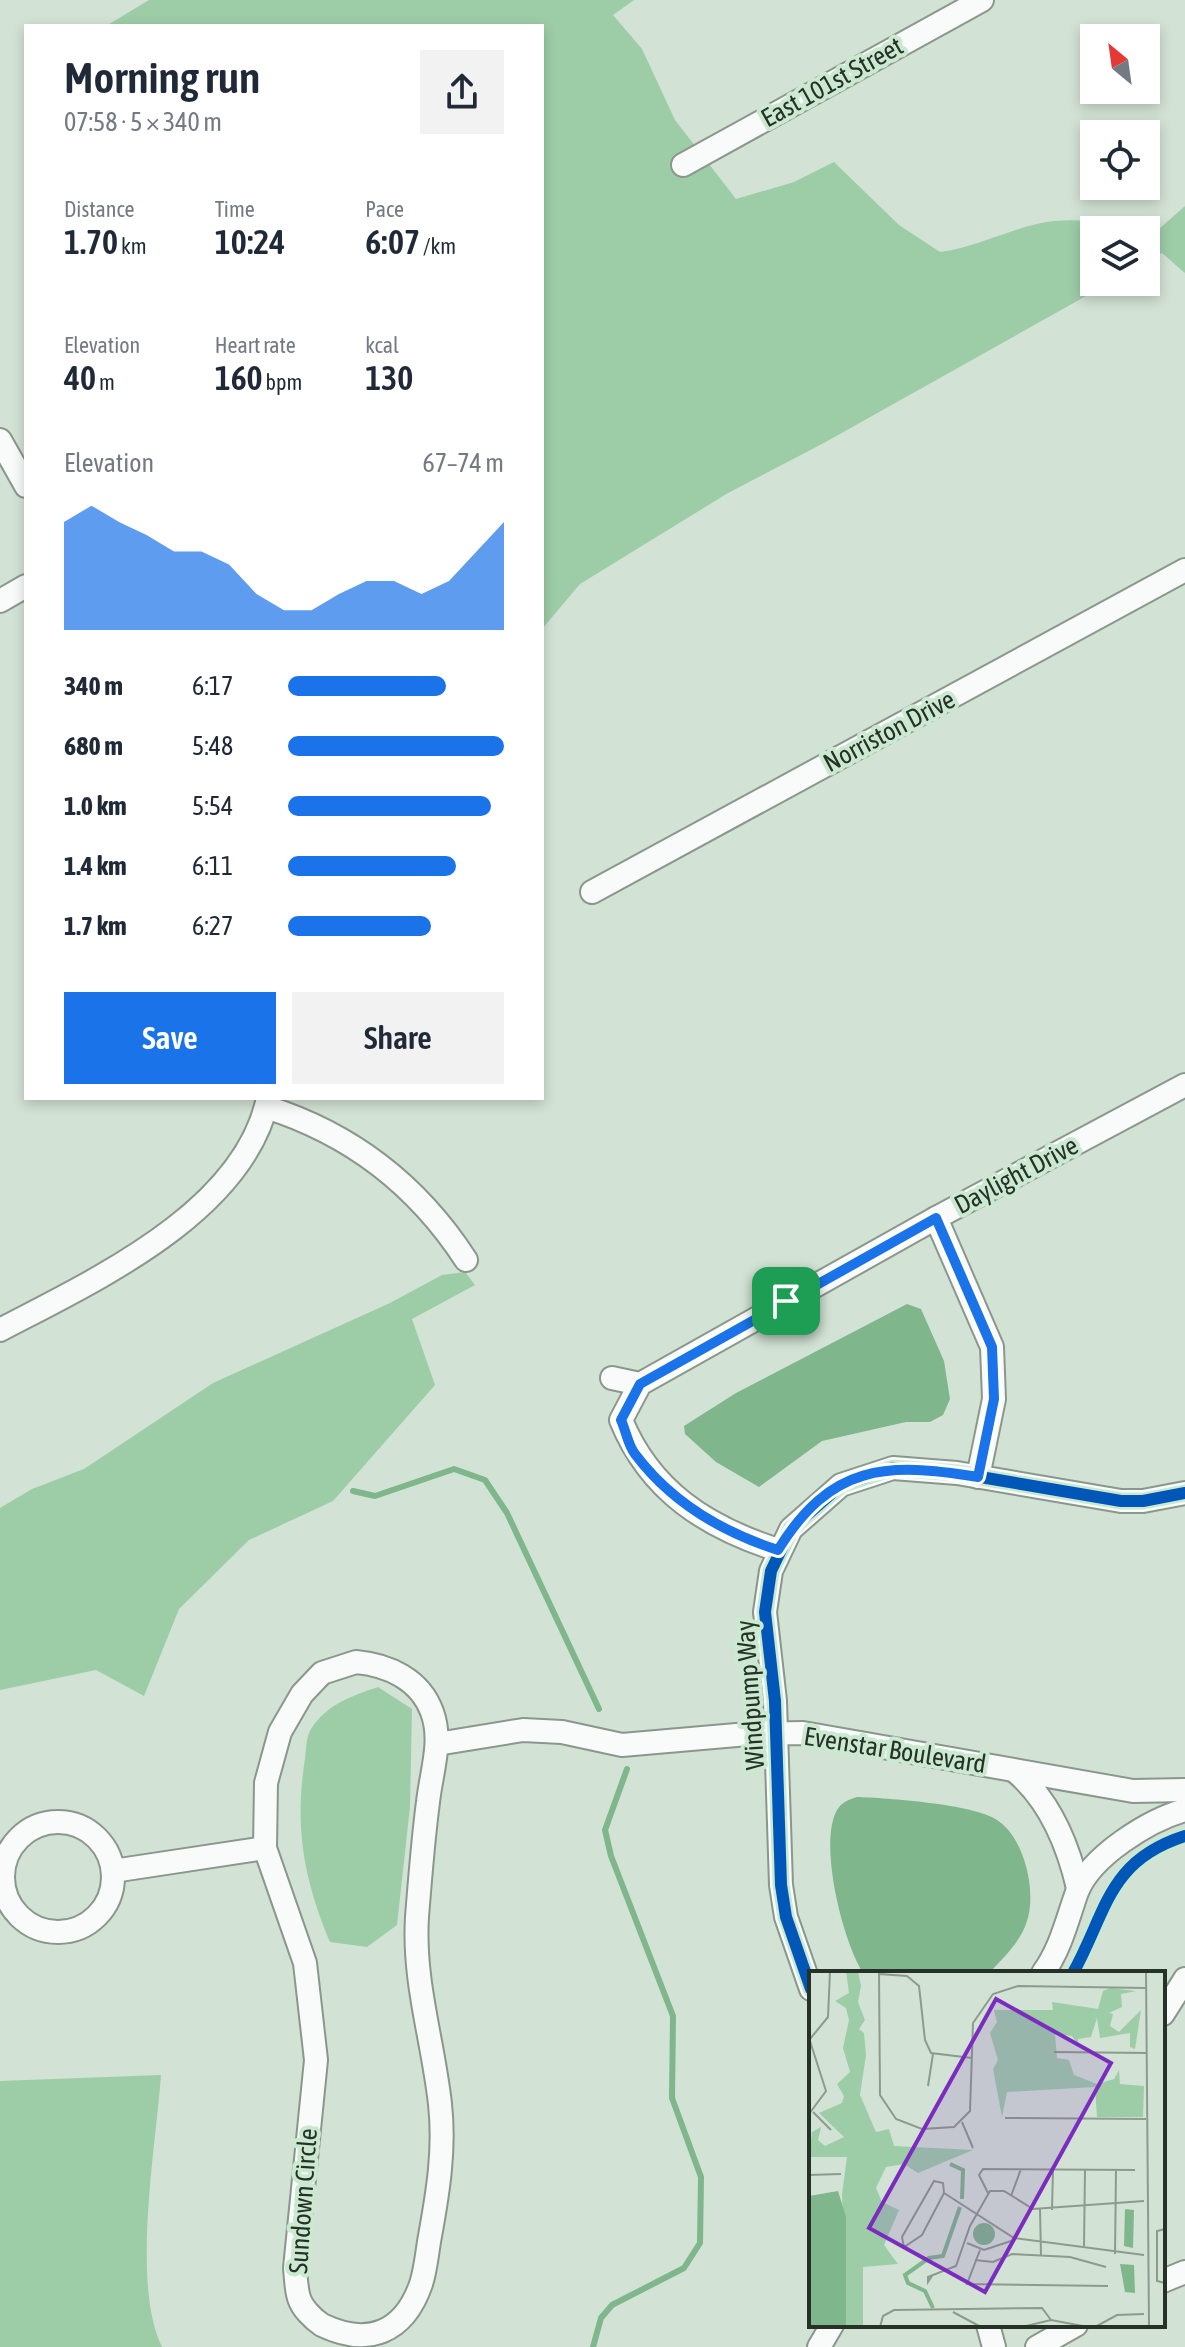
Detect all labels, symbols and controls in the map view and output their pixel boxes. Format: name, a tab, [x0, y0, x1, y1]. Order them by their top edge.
north arrow	[1080, 24, 1160, 104]
map controls	[1080, 24, 1160, 296]
street label: East 101st Street	[756, 31, 908, 133]
button: share	[420, 50, 504, 134]
text: Morning run	[64, 52, 260, 102]
text: 07:58 · 5 × 340 m	[64, 107, 222, 137]
button: locate	[1080, 120, 1160, 200]
text: Distance	[64, 196, 135, 222]
text: Time	[215, 196, 255, 222]
text: Pace	[365, 196, 404, 222]
button: layers	[1080, 216, 1160, 296]
text: 1.70	[64, 222, 118, 261]
text: 10:24	[215, 222, 285, 261]
text: 6:07	[365, 222, 420, 261]
text: km	[118, 233, 147, 259]
text: /km	[420, 233, 456, 259]
text: Elevation	[64, 332, 140, 358]
text: Heart rate	[215, 332, 296, 358]
text: kcal	[365, 332, 399, 358]
text: 40	[64, 358, 96, 397]
text: 160	[215, 358, 263, 397]
text: 130	[365, 358, 413, 397]
text: m	[96, 369, 115, 395]
text: bpm	[263, 369, 302, 395]
text: Elevation	[64, 448, 154, 478]
text: 67–74 m	[422, 448, 504, 478]
text: 340 m	[64, 671, 123, 701]
text: 6:17	[192, 671, 233, 701]
street label: Norriston Drive	[818, 684, 960, 778]
text: 680 m	[64, 731, 123, 761]
text: 5:48	[192, 731, 233, 761]
text: 1.0 km	[64, 791, 127, 821]
text: 5:54	[192, 791, 233, 821]
text: 1.4 km	[64, 851, 127, 881]
text: 6:11	[192, 851, 233, 881]
text: 1.7 km	[64, 911, 127, 941]
text: 6:27	[192, 911, 233, 941]
button: Save	[64, 992, 276, 1084]
button: Share	[292, 992, 504, 1084]
street label: Daylight Drive	[949, 1130, 1083, 1220]
pin	[752, 1267, 820, 1335]
icon: arrive	[764, 1279, 808, 1323]
street label: Windpump Way	[730, 1619, 770, 1771]
street label: Evenstar Boulevard	[802, 1721, 988, 1779]
inset map	[809, 1971, 1165, 2327]
street label: Sundown Circle	[283, 2127, 323, 2275]

